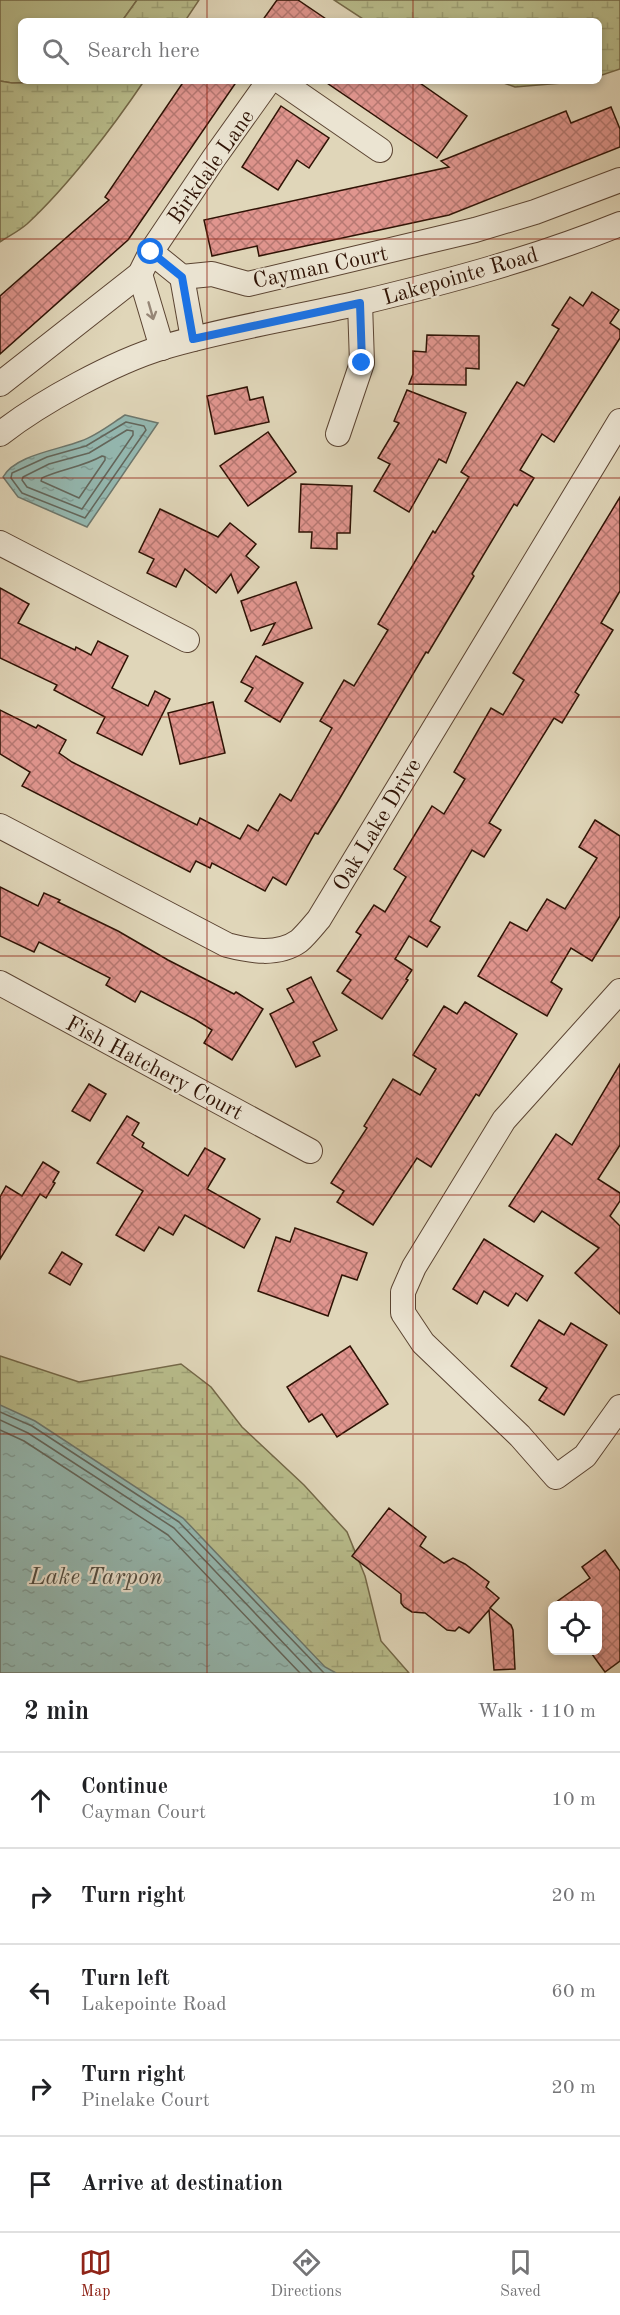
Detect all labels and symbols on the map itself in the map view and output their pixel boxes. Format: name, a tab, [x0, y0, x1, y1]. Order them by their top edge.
street label: Birkdale Lane	[164, 106, 259, 228]
route start	[137, 238, 163, 264]
street label: Cayman Court	[251, 243, 390, 293]
street label: Lakepointe Road	[380, 244, 541, 310]
one-way arrow	[146, 301, 157, 320]
route end	[348, 349, 374, 375]
street label: Oak Lake Drive	[330, 755, 426, 895]
street label: Fish Hatchery Court	[62, 1013, 246, 1125]
water label: Lake Tarpon	[28, 1566, 163, 1590]

